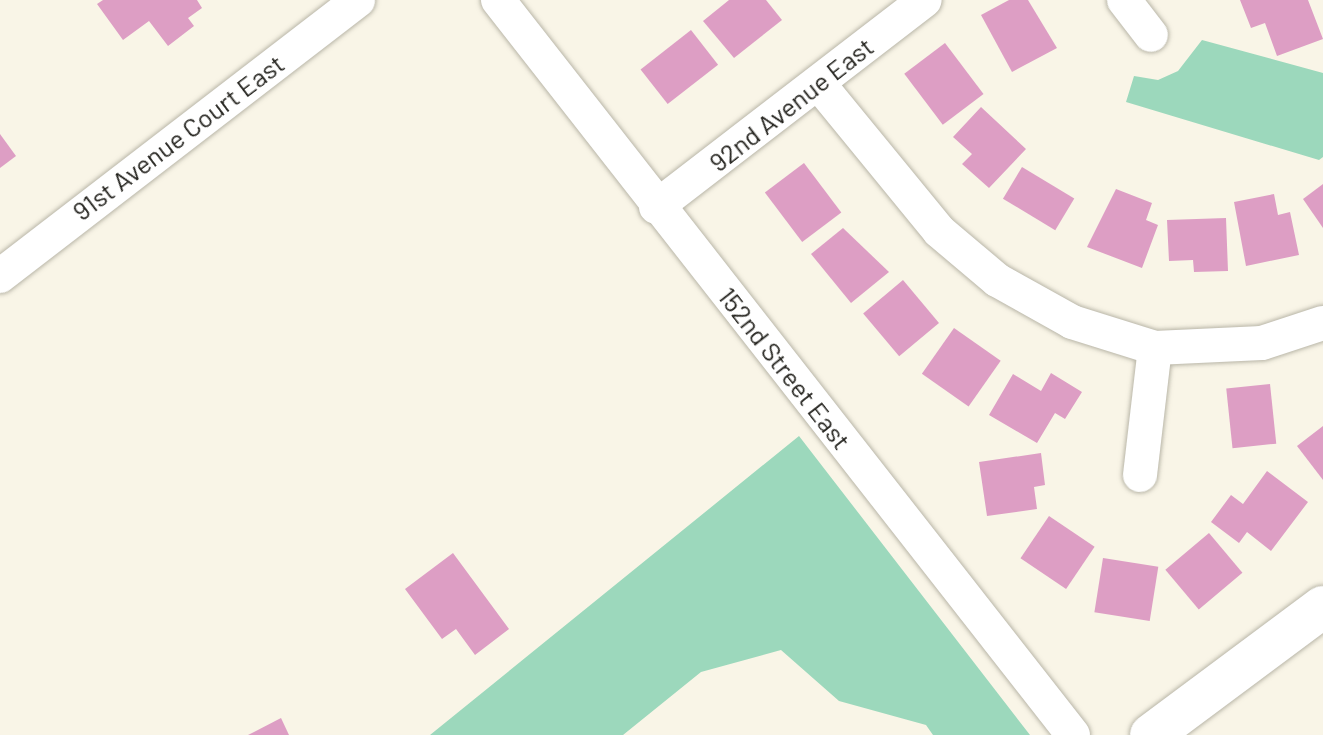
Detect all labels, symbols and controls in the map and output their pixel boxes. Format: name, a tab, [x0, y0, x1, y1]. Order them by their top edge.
street label: 92nd Avenue East	[703, 30, 879, 178]
street label: 91st Avenue Court East	[66, 47, 290, 227]
street label: 152nd Street East	[712, 281, 858, 455]

